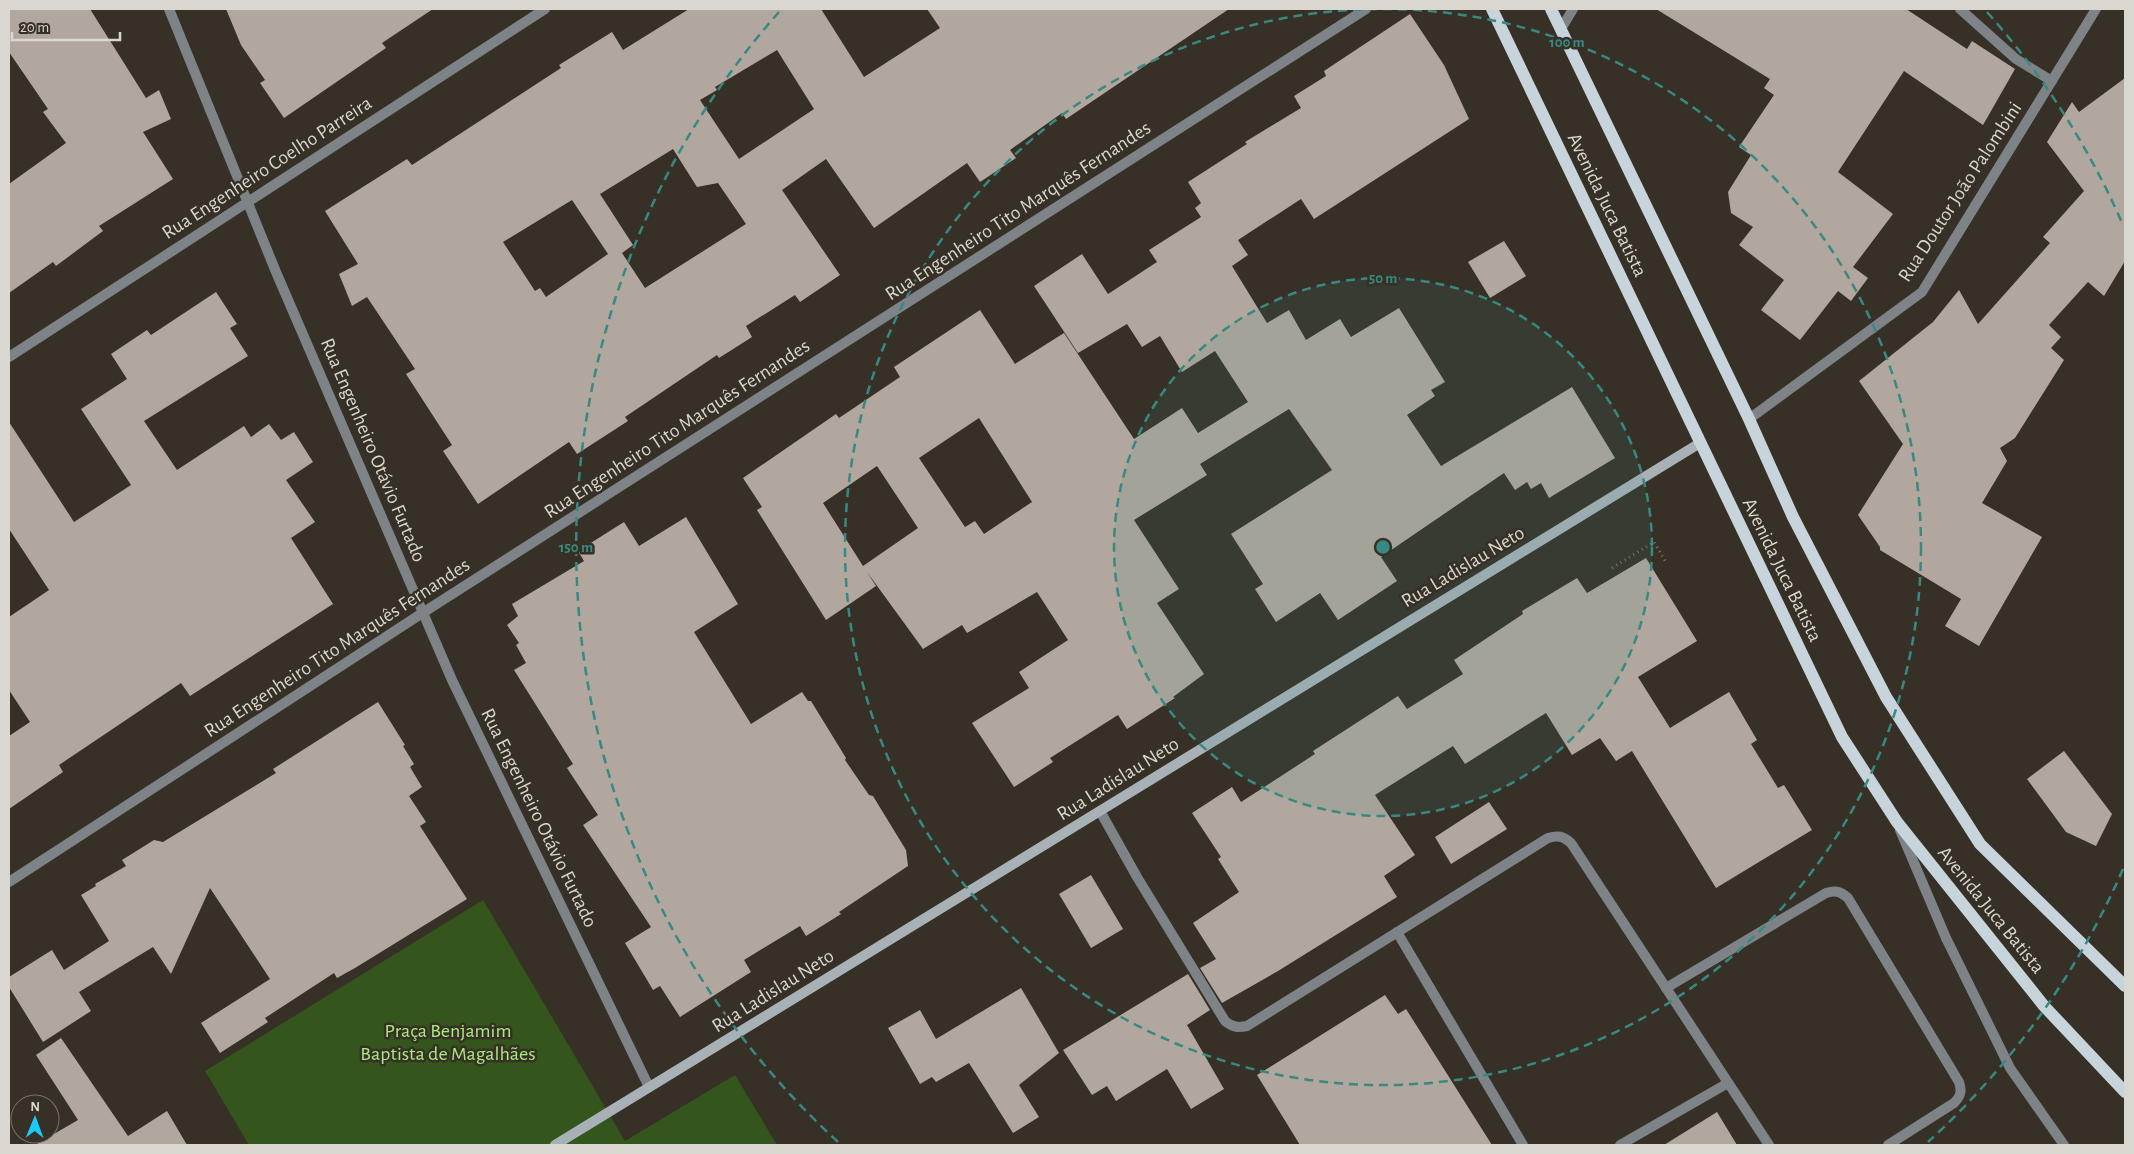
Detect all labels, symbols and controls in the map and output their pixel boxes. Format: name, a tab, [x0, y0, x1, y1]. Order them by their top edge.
scale bar	[12, 10, 120, 42]
text: 20 m	[20, 20, 49, 35]
text: 100 m	[1549, 35, 1585, 50]
street label: Rua Engenheiro Coelho Parreira	[159, 93, 375, 243]
street label: Rua Doutor João Palombini	[1894, 99, 2026, 285]
street label: Rua Engenheiro Tito Marquês Fernandes	[882, 118, 1154, 304]
street label: Avenida Juca Batista	[1564, 130, 1650, 280]
text: 50 m	[1369, 271, 1397, 286]
street label: Rua Engenheiro Otávio Furtado	[317, 335, 429, 565]
street label: Rua Engenheiro Tito Marquês Fernandes	[541, 336, 813, 522]
street label: Avenida Juca Batista	[1739, 495, 1825, 645]
street label: Rua Ladislau Neto	[1398, 522, 1528, 612]
centre of rings	[1374, 538, 1392, 556]
text: 150 m	[559, 540, 593, 555]
street label: Rua Engenheiro Tito Marquês Fernandes	[201, 555, 473, 741]
street label: Rua Engenheiro Otávio Furtado	[477, 705, 601, 931]
street label: Rua Ladislau Neto	[1053, 734, 1183, 824]
street label: Avenida Juca Batista	[1934, 843, 2048, 977]
street label: Rua Ladislau Neto	[708, 946, 838, 1036]
park label: Praça Benjamim Baptista de Magalhães	[360, 1021, 536, 1064]
north arrow	[10, 1094, 60, 1144]
text: N	[30, 1100, 40, 1114]

